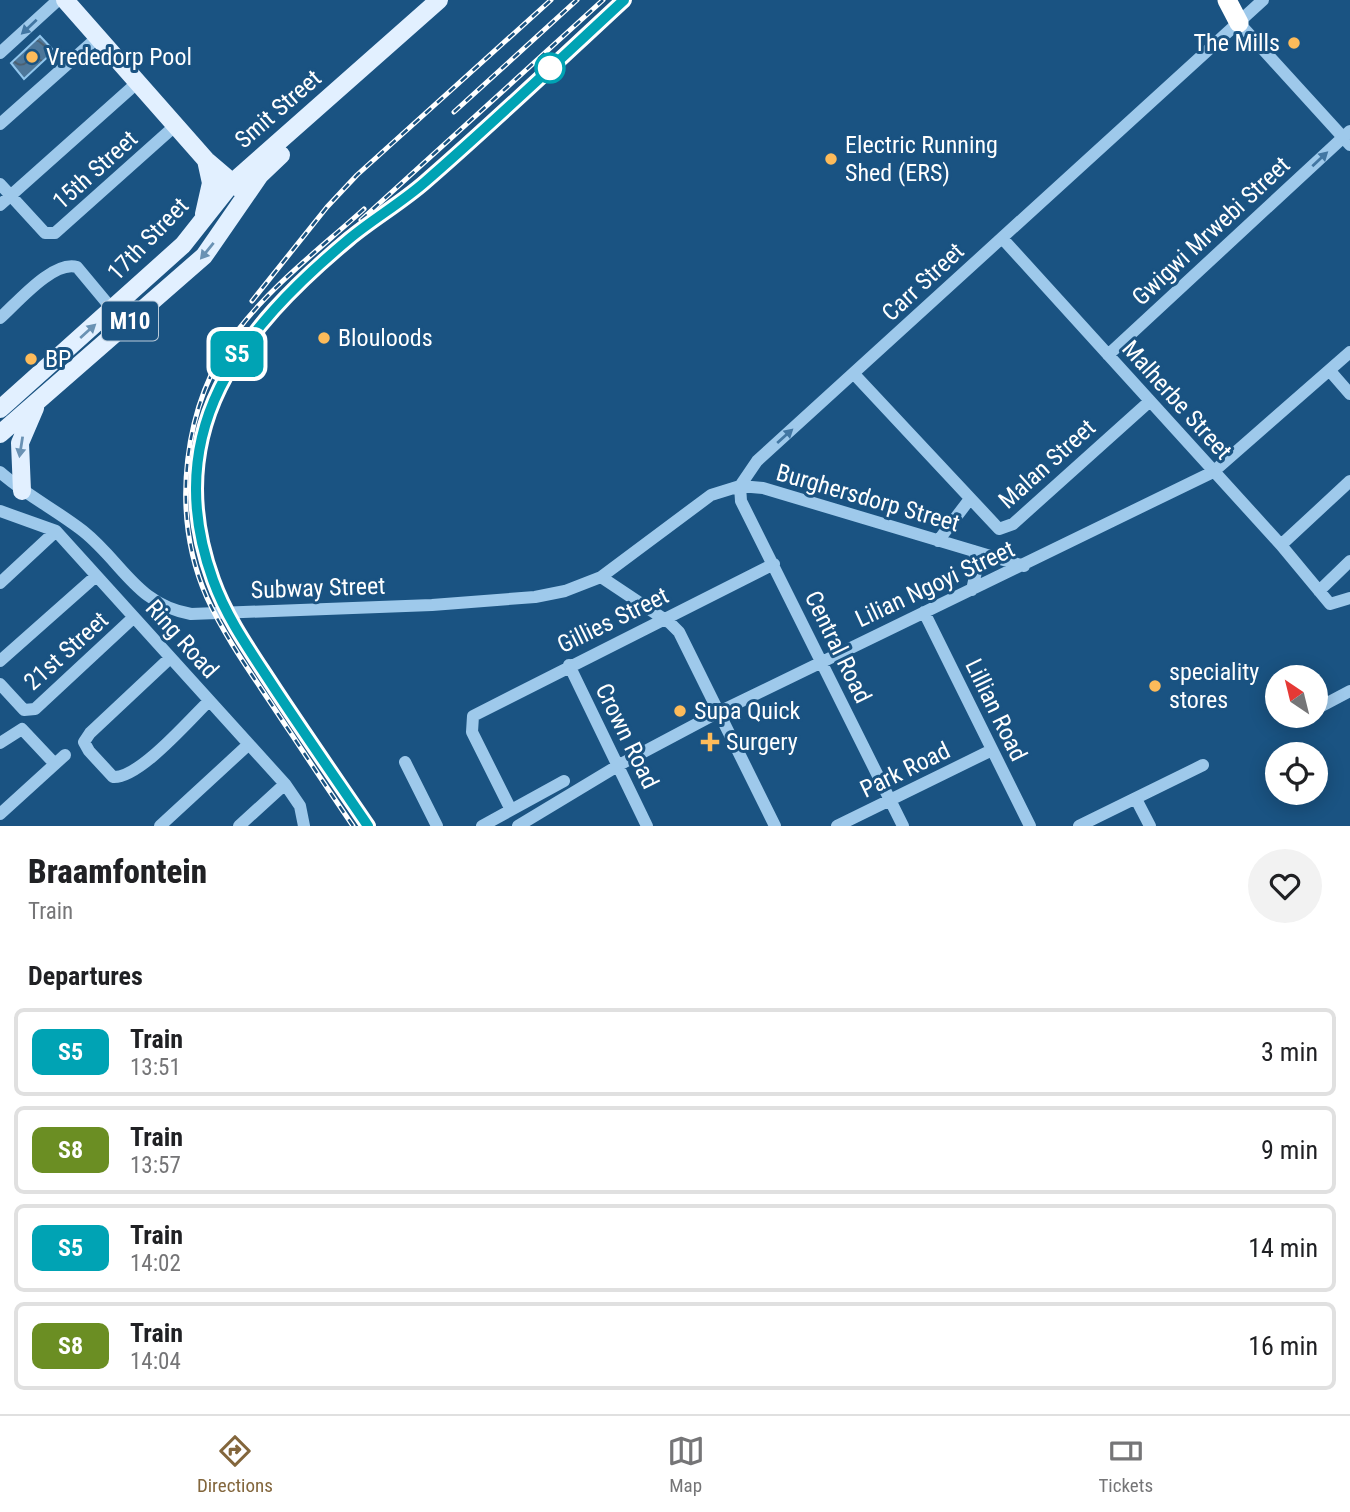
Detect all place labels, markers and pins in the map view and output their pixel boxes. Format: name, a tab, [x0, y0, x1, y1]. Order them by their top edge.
place label: The Mills	[1194, 29, 1280, 57]
marker: The Mills	[1286, 35, 1302, 51]
place label: Vrededorp Pool	[46, 43, 192, 71]
marker: Vrededorp Pool	[24, 49, 40, 65]
unlabelled marker	[535, 53, 565, 83]
place label: Electric Running Shed (ERS)	[845, 131, 998, 187]
marker: Electric Running Shed (ERS)	[823, 151, 839, 167]
place label: Blouloods	[338, 324, 433, 352]
marker: Blouloods	[316, 330, 332, 346]
place label: BP	[45, 345, 71, 373]
marker: BP	[23, 351, 39, 367]
place label: speciality stores	[1169, 658, 1259, 714]
marker: speciality stores	[1147, 678, 1163, 694]
place label: Supa Quick	[694, 697, 801, 725]
marker: Supa Quick	[672, 703, 688, 719]
place label: Surgery	[726, 728, 798, 756]
marker: Surgery	[700, 732, 720, 752]

